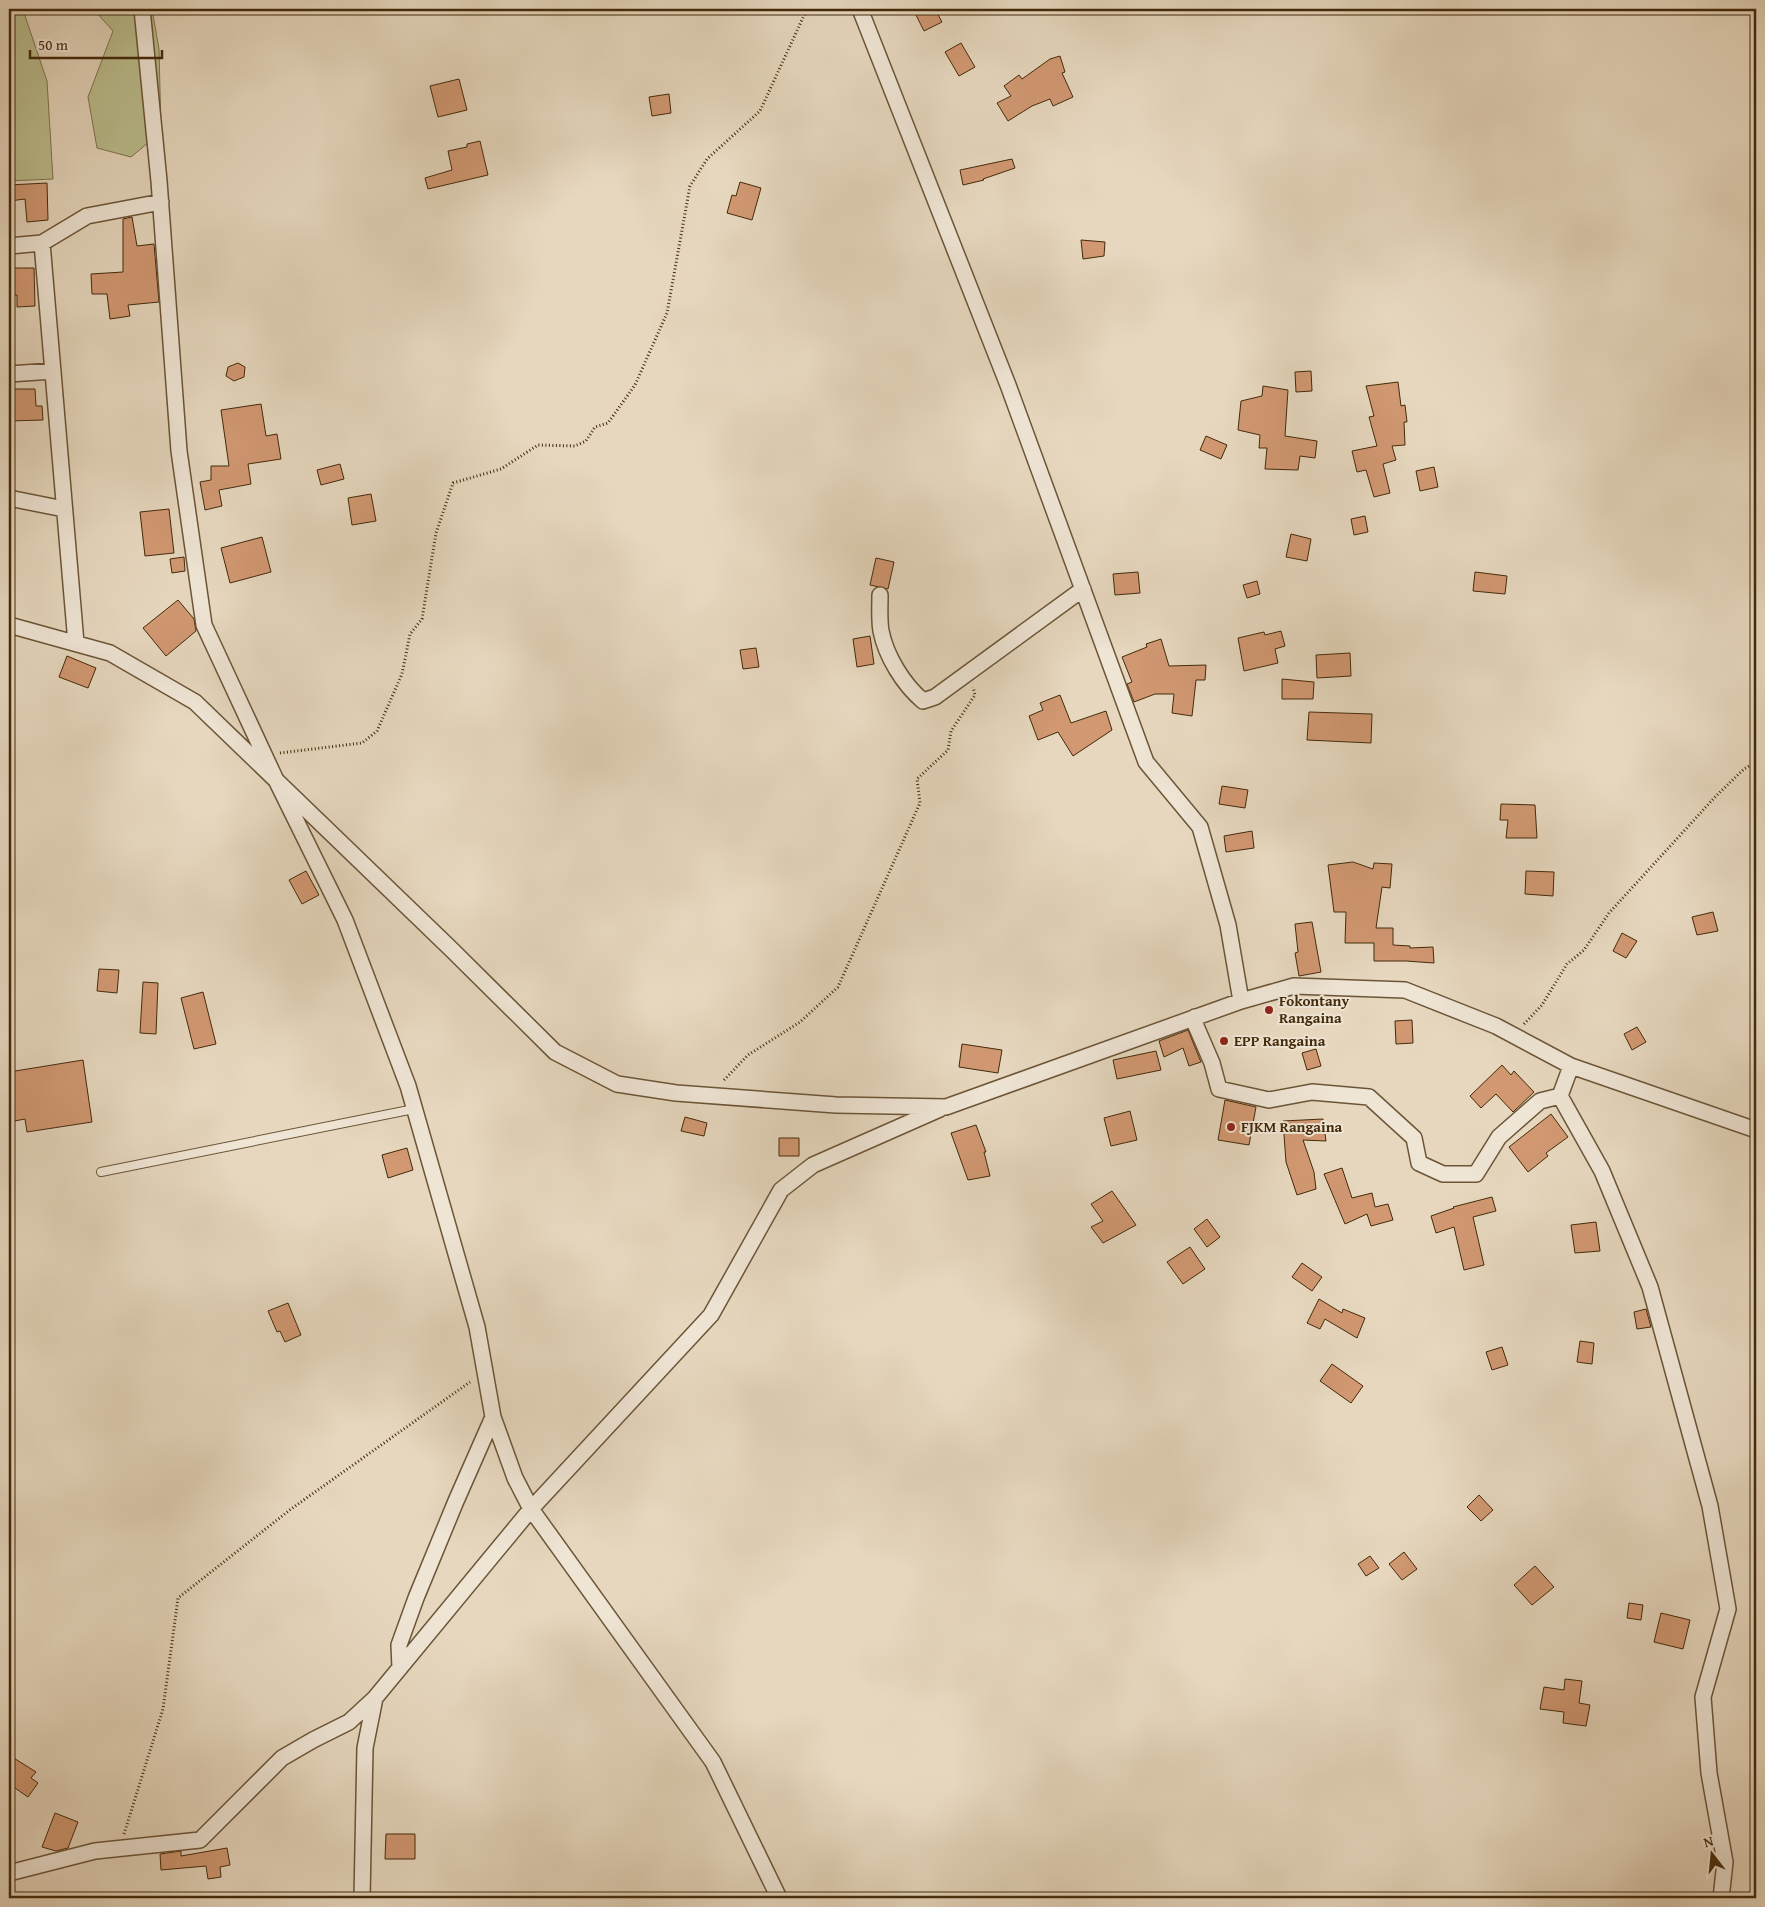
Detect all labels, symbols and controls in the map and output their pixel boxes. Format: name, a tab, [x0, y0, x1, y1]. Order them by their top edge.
scale bar	[30, 28, 162, 60]
text: 50 m	[38, 34, 69, 55]
place label: Fokontany Rangaina	[1279, 990, 1349, 1028]
marker: Fokontany Rangaina	[1263, 1004, 1275, 1016]
place label: EPP Rangaina	[1234, 1030, 1326, 1051]
marker: EPP Rangaina	[1218, 1035, 1230, 1047]
place label: FJKM Rangaina	[1241, 1116, 1343, 1137]
marker: FJKM Rangaina	[1225, 1121, 1237, 1133]
north arrow	[1688, 1830, 1738, 1880]
text: N	[1701, 1830, 1716, 1852]

